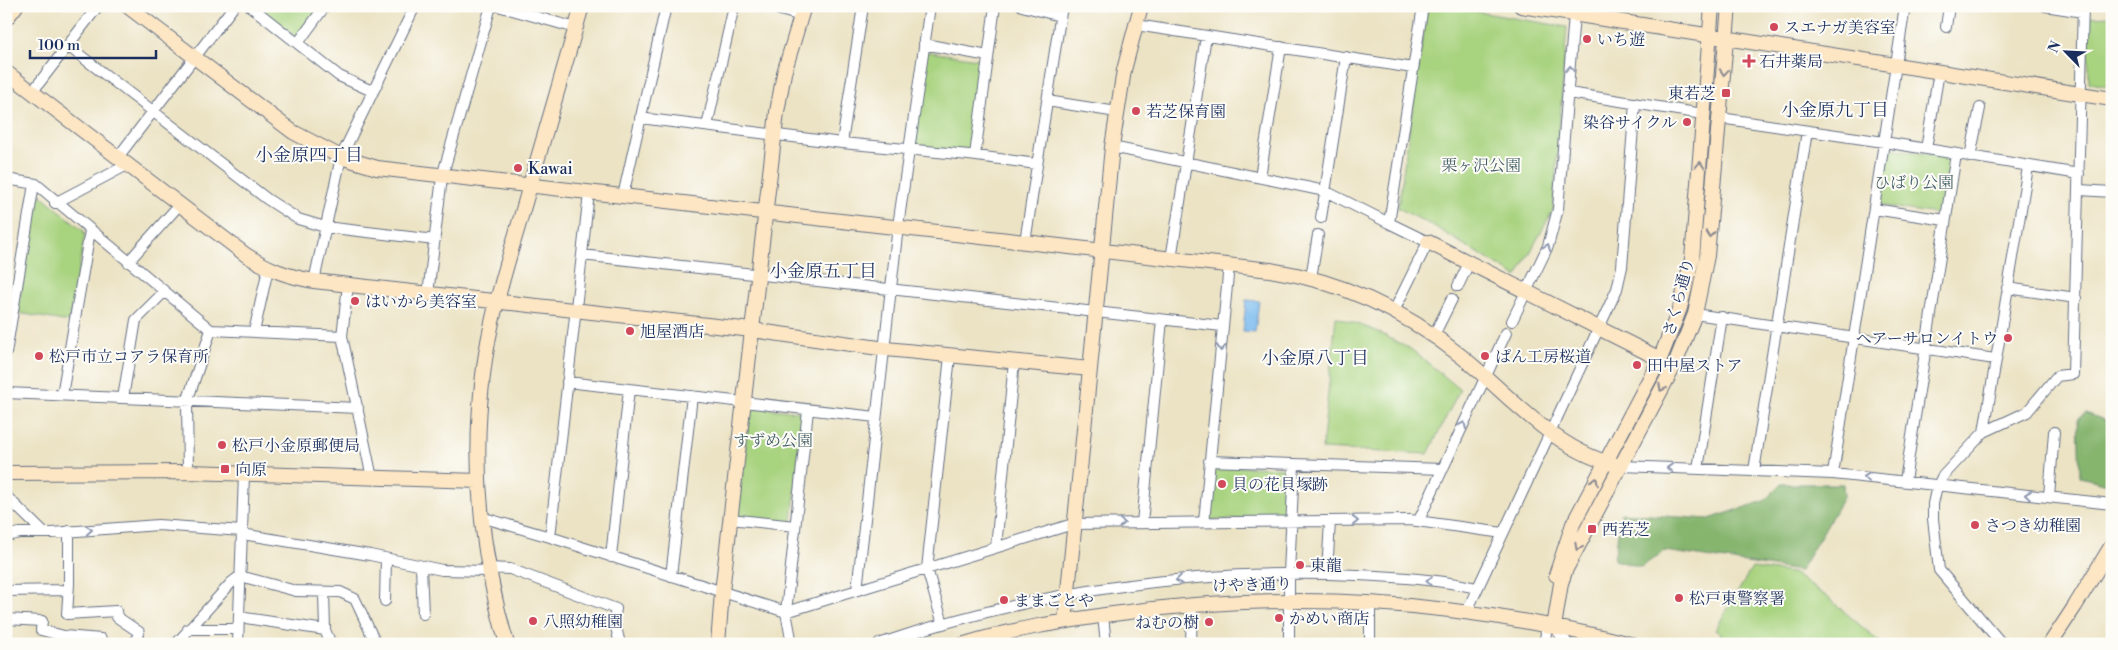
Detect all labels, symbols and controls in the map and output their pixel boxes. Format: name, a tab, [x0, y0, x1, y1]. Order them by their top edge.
place label: スエナガ美容室	[1784, 18, 1896, 38]
marker: スエナガ美容室	[1768, 21, 1780, 33]
scale bar	[30, 28, 156, 60]
north arrow	[2040, 28, 2090, 78]
place label: いち遊	[1597, 30, 1645, 50]
marker: いち遊	[1581, 33, 1593, 45]
text: 100 m	[38, 36, 80, 55]
text: N	[2045, 38, 2066, 56]
place label: 石井薬局	[1759, 52, 1823, 72]
marker: 石井薬局	[1743, 55, 1755, 67]
one-way arrow	[1565, 65, 1576, 73]
one-way arrow	[1718, 69, 1729, 77]
place label: 東若芝	[1668, 84, 1716, 104]
marker: 東若芝	[1720, 87, 1732, 99]
district label: 小金原九丁目	[1781, 99, 1889, 122]
place label: 若芝保育園	[1146, 102, 1226, 122]
marker: 若芝保育園	[1130, 105, 1142, 117]
place label: 染谷サイクル	[1583, 113, 1677, 133]
marker: 染谷サイクル	[1681, 116, 1693, 128]
district label: 小金原四丁目	[255, 144, 363, 167]
park label: 栗ヶ沢公園	[1441, 156, 1521, 176]
place label: Kawai	[528, 159, 573, 179]
one-way arrow	[1694, 161, 1705, 169]
marker: Kawai	[512, 162, 524, 174]
park label: ひばり公園	[1874, 173, 1954, 193]
one-way arrow	[1705, 230, 1716, 238]
one-way arrow	[1540, 243, 1551, 252]
street label: さくら通り	[1659, 256, 1699, 338]
district label: 小金原五丁目	[769, 260, 877, 283]
place label: はいから美容室	[365, 292, 477, 312]
marker: はいから美容室	[349, 295, 361, 307]
place label: 旭屋酒店	[640, 322, 704, 342]
marker: 旭屋酒店	[624, 325, 636, 337]
place label: ヘアーサロンイトウ	[1856, 329, 1998, 349]
marker: ヘアーサロンイトウ	[2002, 332, 2014, 344]
one-way arrow	[1215, 345, 1226, 353]
place label: 松戸市立コアラ保育所	[49, 347, 209, 367]
district label: 小金原八丁目	[1261, 347, 1369, 370]
place label: ぱん工房桜道	[1495, 347, 1591, 367]
marker: 松戸市立コアラ保育所	[33, 350, 45, 362]
marker: ぱん工房桜道	[1479, 350, 1491, 362]
place label: 田中屋ストア	[1647, 356, 1743, 376]
marker: 田中屋ストア	[1631, 359, 1643, 371]
one-way arrow	[1658, 383, 1668, 392]
one-way arrow	[1457, 421, 1468, 430]
park label: すずめ公園	[733, 431, 813, 451]
place label: 松戸小金原郵便局	[232, 436, 360, 456]
marker: 松戸小金原郵便局	[216, 439, 228, 451]
place label: 向原	[235, 460, 267, 480]
marker: 向原	[219, 463, 231, 475]
one-way arrow	[1665, 463, 1673, 474]
one-way arrow	[1863, 472, 1871, 483]
place label: 貝の花貝塚跡	[1232, 475, 1328, 495]
one-way arrow	[1589, 477, 1599, 486]
marker: 貝の花貝塚跡	[1216, 478, 1228, 490]
one-way arrow	[2024, 490, 2032, 501]
one-way arrow	[1351, 516, 1359, 526]
place label: さつき幼稚園	[1985, 516, 2081, 536]
one-way arrow	[1118, 518, 1126, 528]
marker: さつき幼稚園	[1969, 519, 1981, 531]
place label: 西若芝	[1602, 520, 1650, 540]
marker: 西若芝	[1586, 523, 1598, 535]
one-way arrow	[86, 524, 94, 535]
one-way arrow	[1574, 542, 1584, 551]
place label: 東龍	[1310, 556, 1342, 576]
marker: 東龍	[1294, 559, 1306, 571]
one-way arrow	[1175, 574, 1183, 585]
street label: けやき通り	[1212, 574, 1292, 596]
one-way arrow	[1425, 576, 1433, 587]
place label: 松戸東警察署	[1689, 589, 1785, 609]
place label: ままごとや	[1014, 591, 1094, 611]
marker: 松戸東警察署	[1673, 592, 1685, 604]
marker: ままごとや	[998, 594, 1010, 606]
place label: かめい商店	[1289, 609, 1369, 629]
place label: 八照幼稚園	[543, 612, 623, 632]
marker: かめい商店	[1273, 612, 1285, 624]
place label: ねむの樹	[1135, 613, 1199, 633]
marker: 八照幼稚園	[527, 615, 539, 627]
marker: ねむの樹	[1203, 616, 1215, 628]

